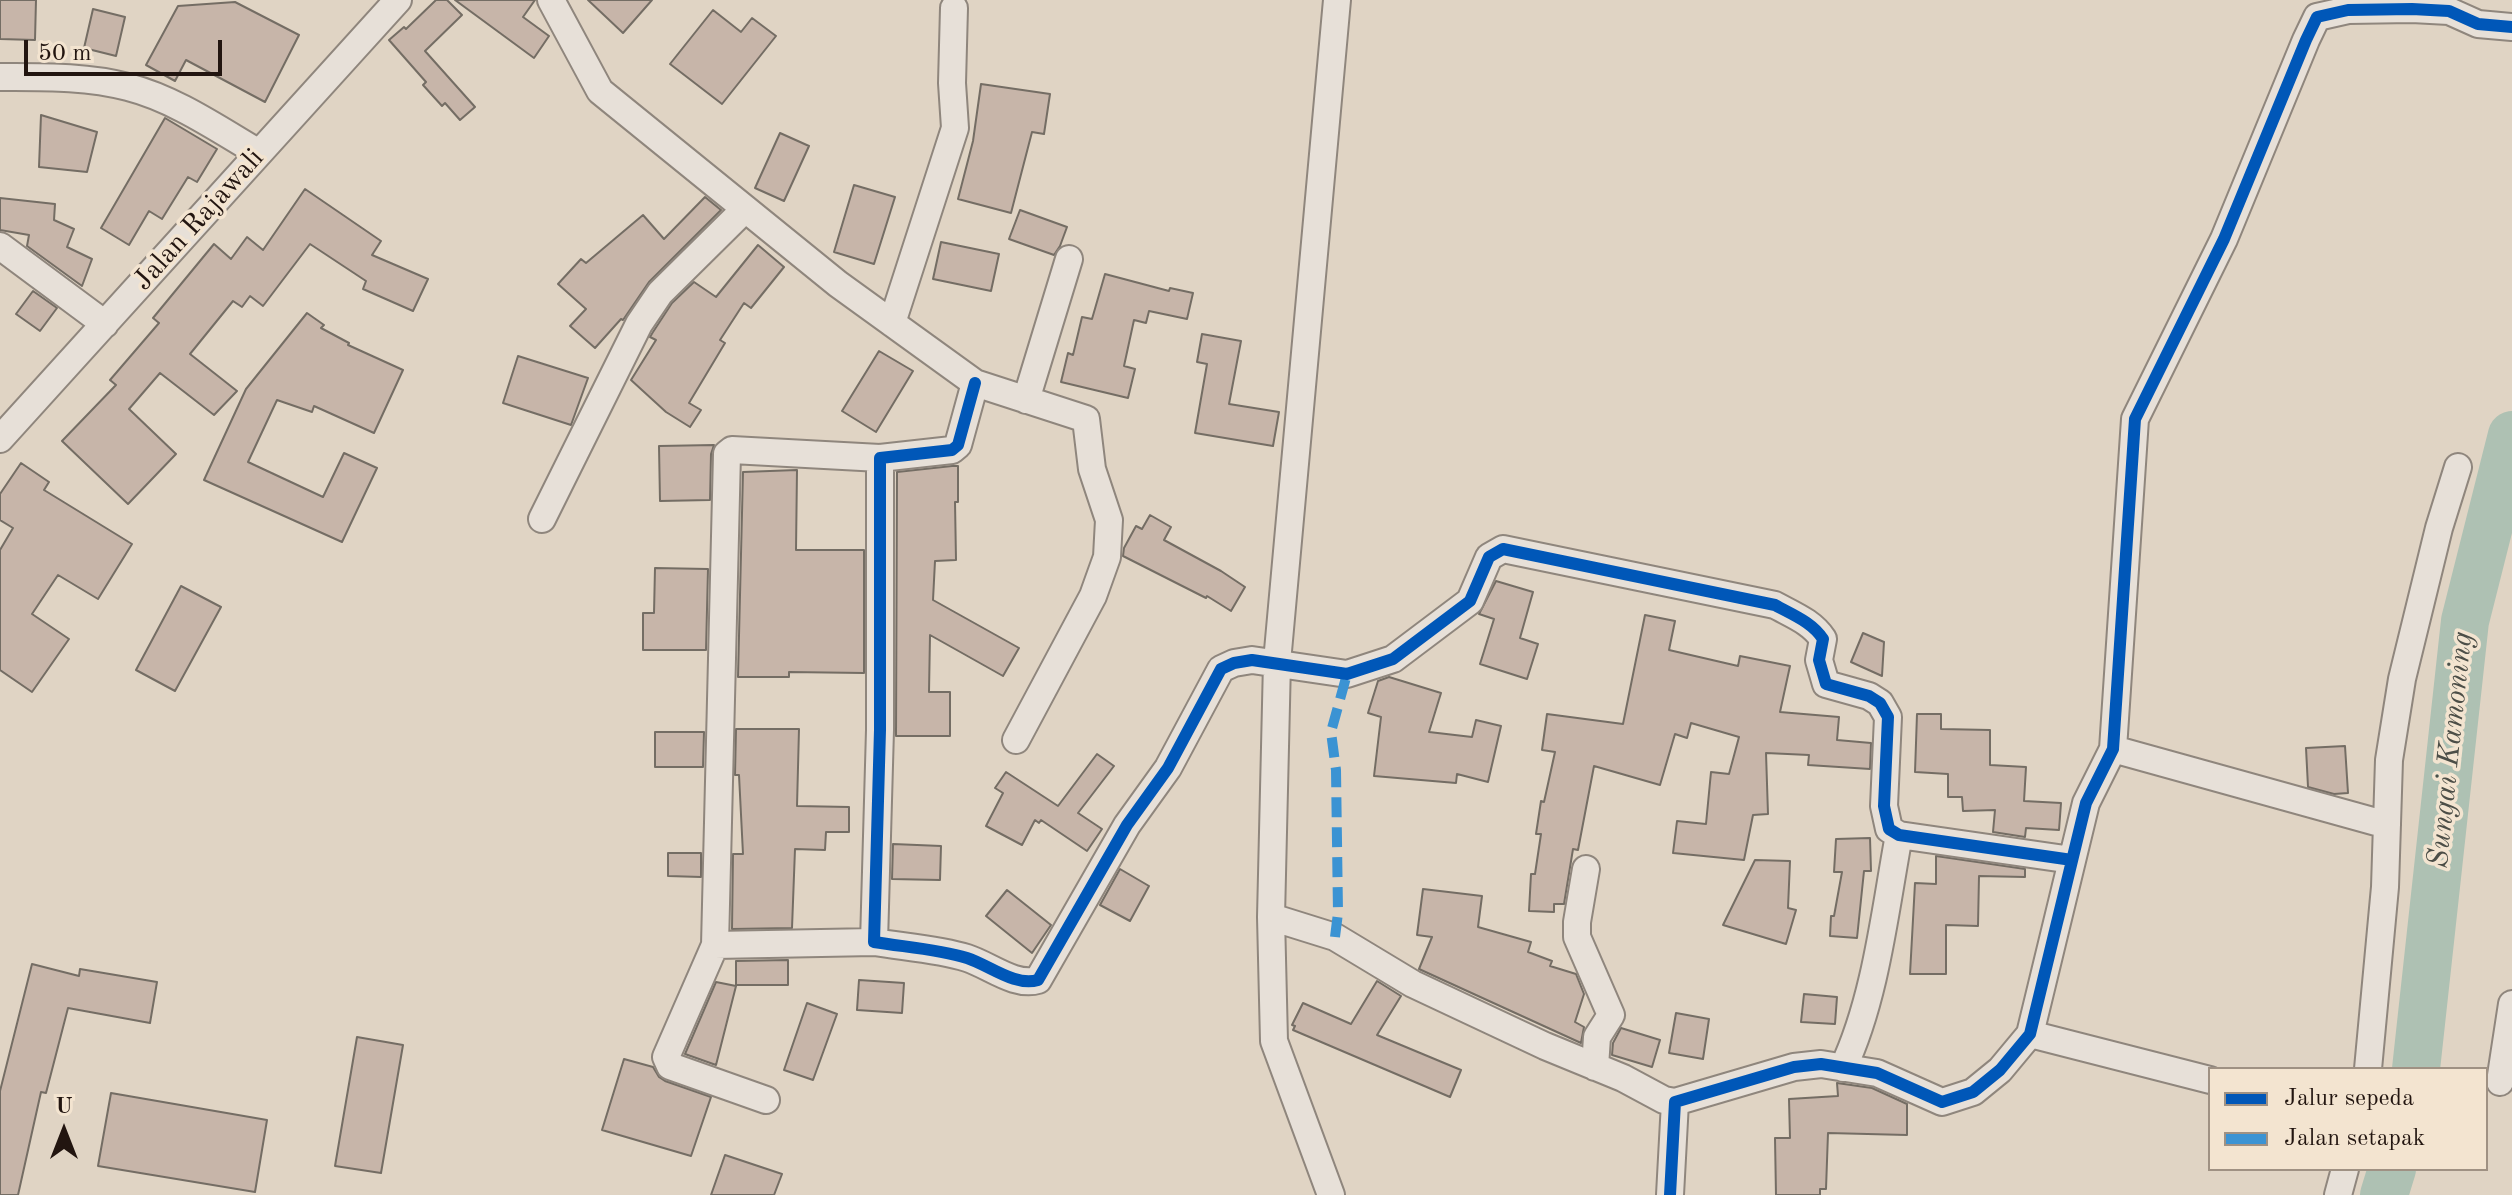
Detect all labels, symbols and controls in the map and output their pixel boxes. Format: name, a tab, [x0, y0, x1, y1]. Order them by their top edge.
scale bar	[28, 24, 226, 74]
text: 50 m	[38, 42, 92, 66]
street label: Jalan Rajawali	[127, 142, 271, 298]
water label: Sungai Kamoning	[2421, 630, 2481, 870]
legend	[2208, 1067, 2488, 1171]
text: Jalur sepeda	[2284, 1087, 2414, 1111]
north arrow	[24, 1091, 104, 1171]
text: U	[55, 1096, 73, 1118]
text: Jalan setapak	[2284, 1127, 2425, 1151]

